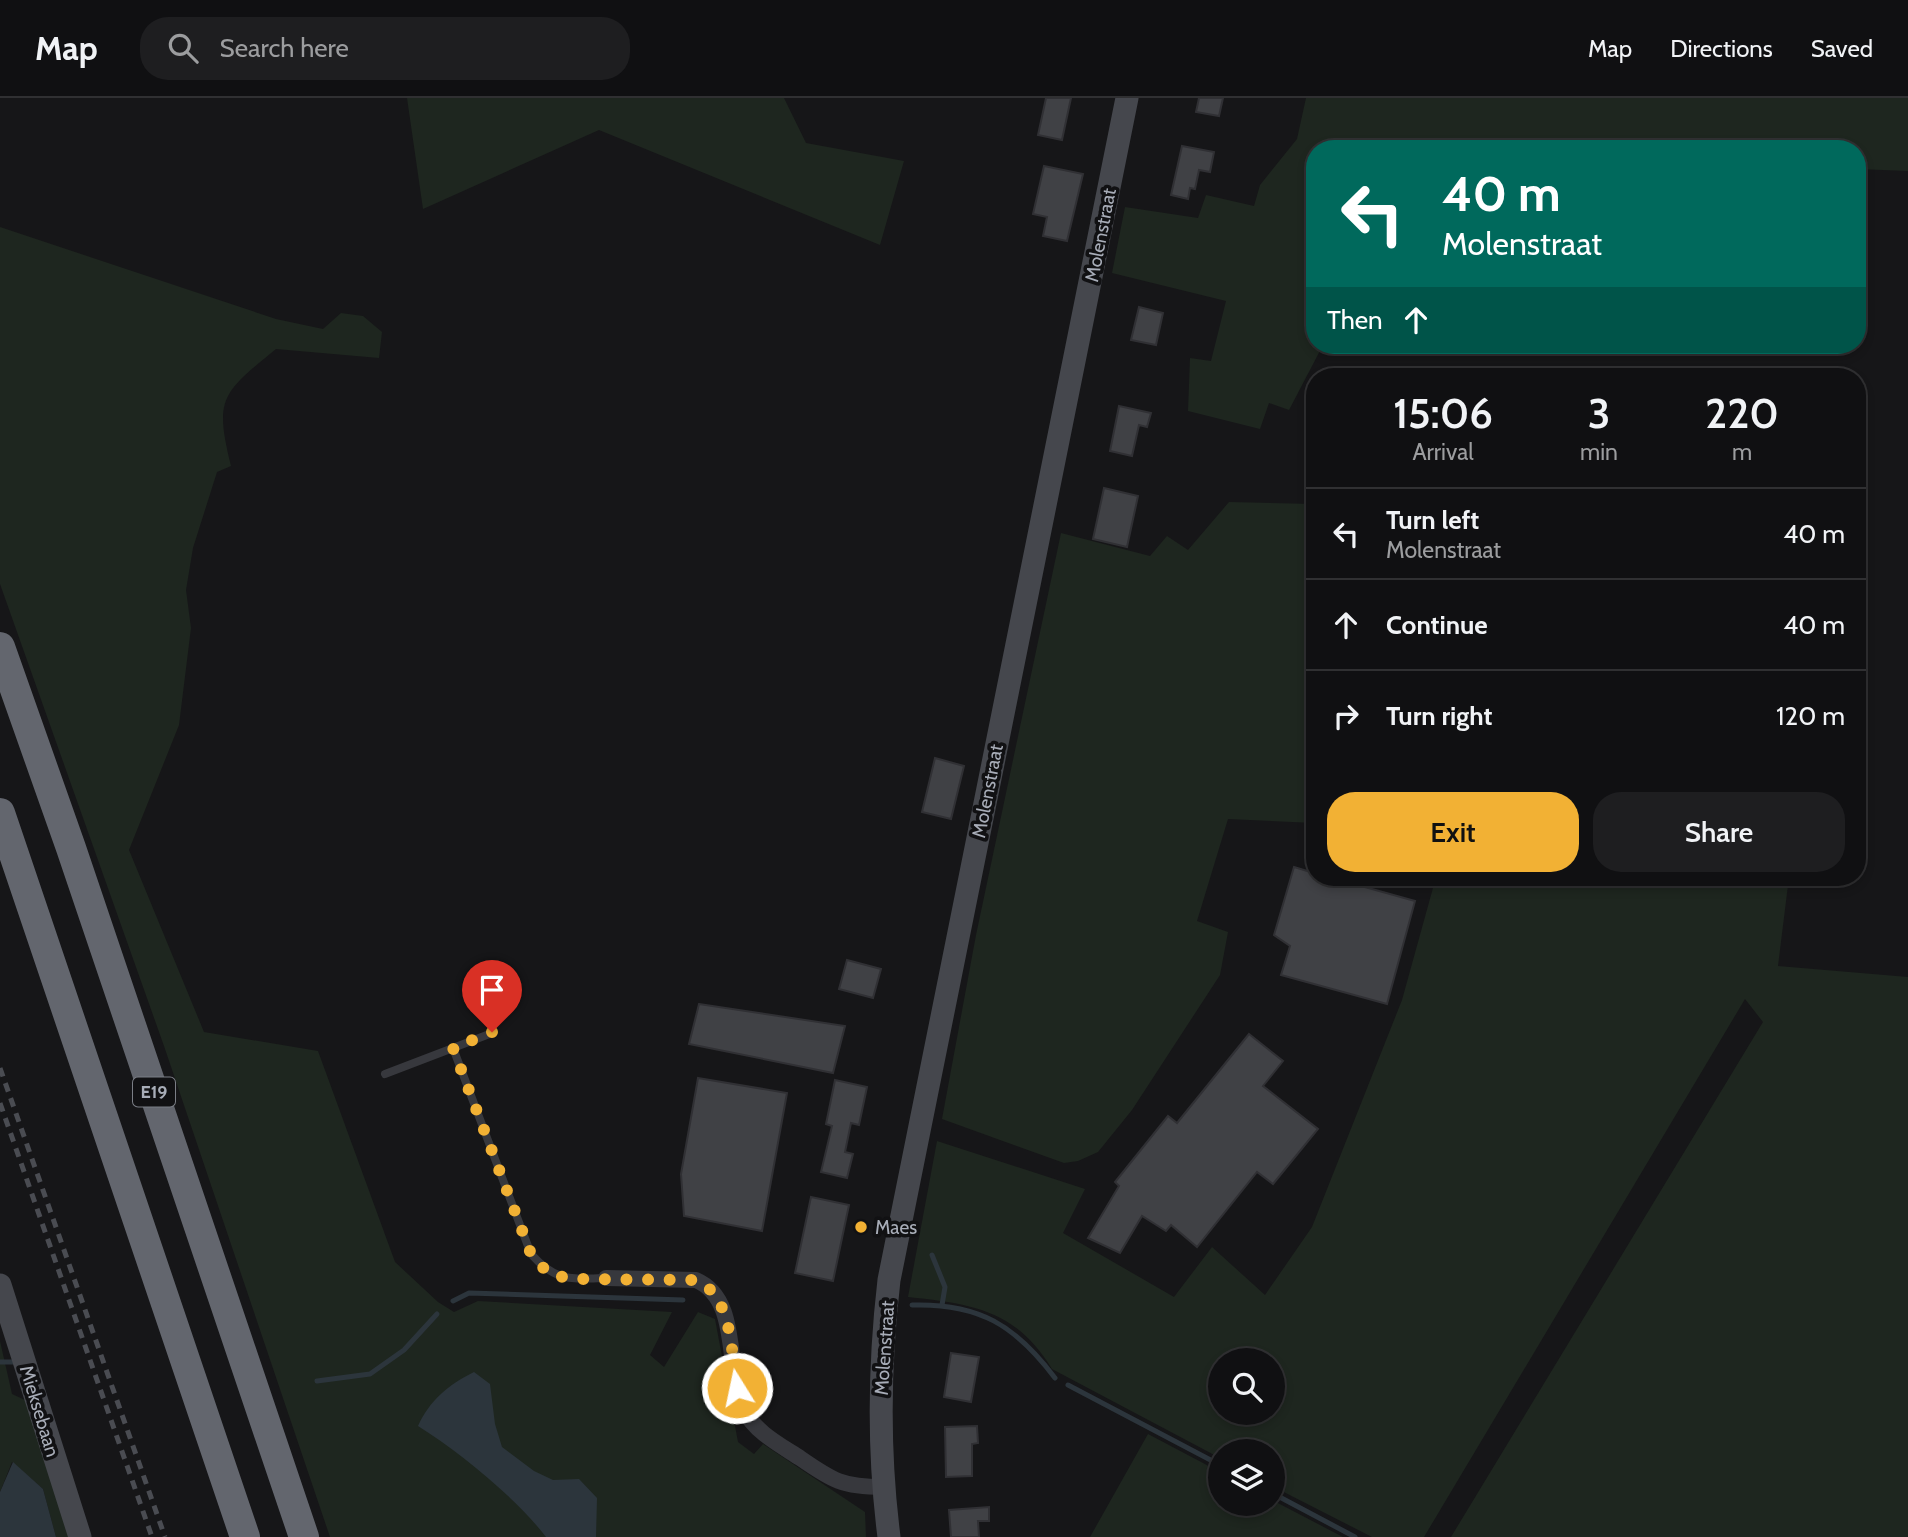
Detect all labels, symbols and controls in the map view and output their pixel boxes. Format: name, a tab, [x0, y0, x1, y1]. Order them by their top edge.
search box	[140, 17, 630, 80]
text: Map	[35, 28, 98, 68]
icon: search	[164, 29, 202, 67]
text: Search here	[220, 32, 349, 64]
text: Map	[1588, 34, 1632, 63]
text: Directions	[1670, 34, 1773, 63]
text: Saved	[1811, 34, 1873, 63]
text: 40 m	[1442, 164, 1561, 223]
icon: left	[1327, 168, 1418, 259]
street label: Molenstraat	[1080, 186, 1121, 284]
text: Molenstraat	[1442, 224, 1602, 263]
icon: ahead	[1397, 301, 1435, 339]
text: Then	[1327, 304, 1383, 336]
text: 15:06	[1393, 387, 1493, 439]
text: 3	[1588, 387, 1610, 439]
text: 220	[1705, 387, 1779, 439]
text: Arrival	[1412, 438, 1474, 466]
text: min	[1580, 438, 1618, 466]
text: m	[1732, 438, 1752, 466]
text: Turn left	[1386, 504, 1479, 536]
icon: left	[1327, 515, 1365, 553]
text: 40 m	[1783, 518, 1845, 550]
text: Molenstraat	[1386, 536, 1501, 564]
icon: ahead	[1327, 606, 1365, 644]
text: Continue	[1386, 609, 1488, 641]
text: 40 m	[1783, 609, 1845, 641]
icon: right	[1327, 697, 1365, 735]
text: Turn right	[1386, 700, 1492, 732]
text: 120 m	[1776, 700, 1845, 732]
street label: Molenstraat	[967, 742, 1008, 840]
button: Exit	[1327, 792, 1579, 872]
button: Share	[1593, 792, 1845, 872]
pin	[462, 960, 522, 1032]
icon: arrive	[473, 971, 511, 1009]
road number: E19	[133, 1077, 175, 1107]
place label: Maes	[875, 1216, 917, 1239]
marker: Maes	[853, 1219, 869, 1235]
street label: Molenstraat	[870, 1299, 899, 1396]
map controls	[1208, 1348, 1285, 1516]
button: search	[1208, 1348, 1285, 1425]
position arrow	[700, 1351, 774, 1425]
street label: Mieksebaan	[15, 1363, 64, 1460]
button: layers	[1208, 1439, 1285, 1516]

